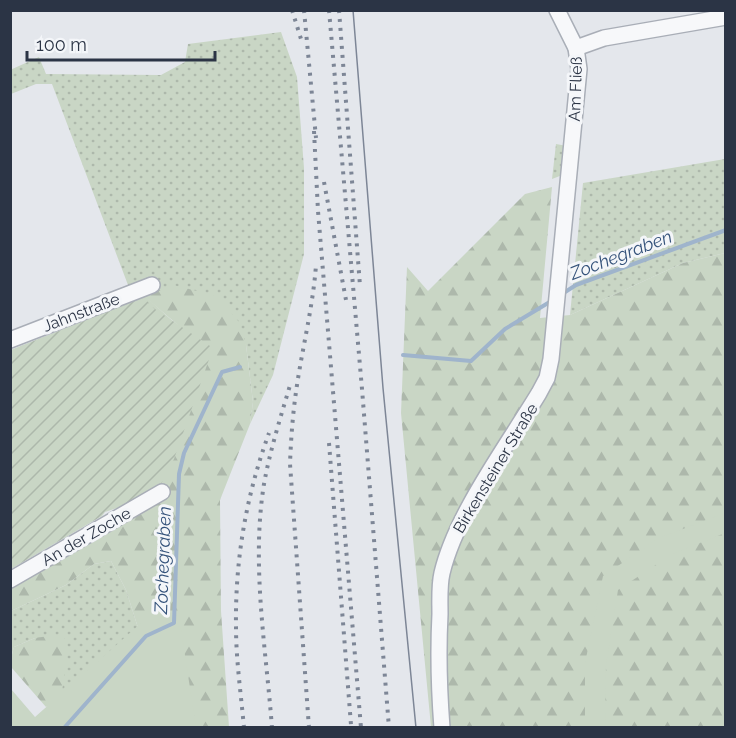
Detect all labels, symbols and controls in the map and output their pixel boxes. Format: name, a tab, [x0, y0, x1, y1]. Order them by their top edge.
scale bar	[27, 24, 214, 62]
text: 100 m	[36, 34, 87, 55]
street label: Am Fließ	[565, 56, 586, 122]
water label: Zochegraben	[566, 225, 675, 284]
street label: Jahnstraße	[40, 289, 122, 336]
street label: Birkensteiner Straße	[449, 400, 542, 537]
street label: An der Zoche	[38, 503, 134, 570]
water label: Zochegraben	[150, 506, 175, 615]

